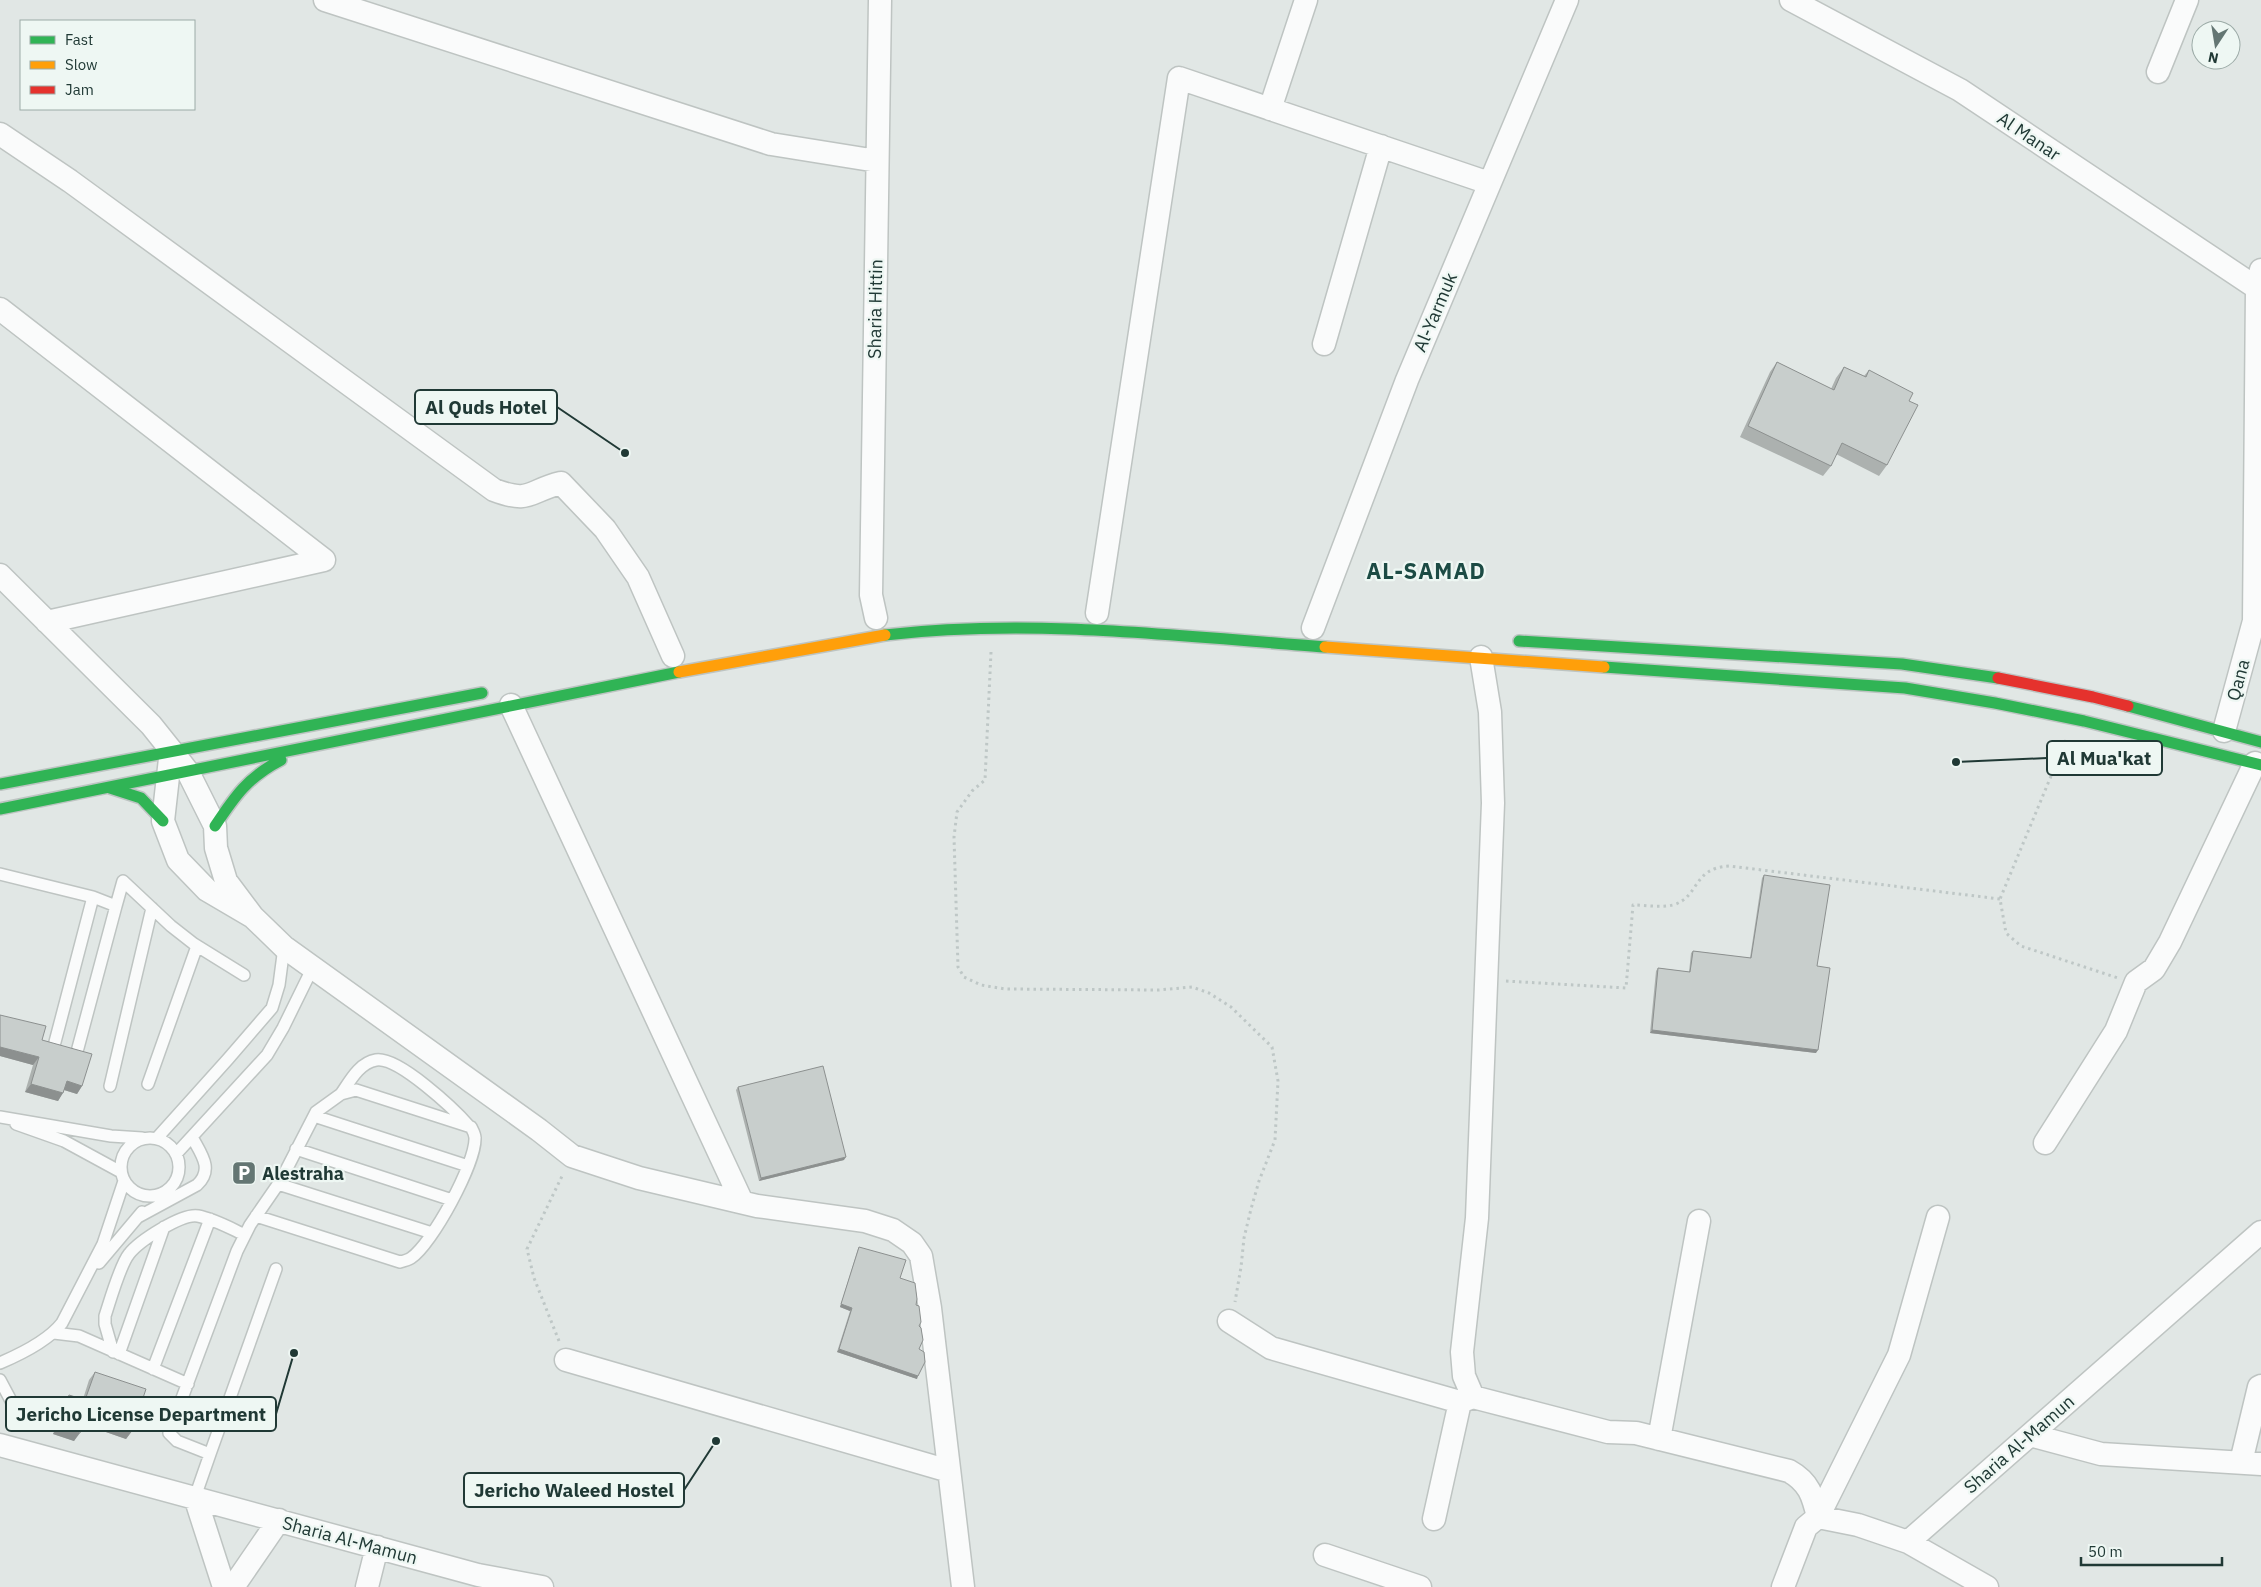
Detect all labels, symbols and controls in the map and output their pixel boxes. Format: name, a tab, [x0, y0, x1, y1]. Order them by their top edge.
legend	[20, 20, 195, 110]
north arrow	[2191, 20, 2241, 70]
text: Fast	[65, 30, 93, 49]
text: N	[2206, 48, 2220, 68]
text: Slow	[65, 55, 98, 74]
text: Jam	[65, 80, 94, 99]
street label: Al Manar	[1993, 107, 2065, 166]
street label: Sharia Hittin	[863, 259, 887, 359]
street label: Al-Yarmuk	[1408, 268, 1462, 355]
callout: Al Quds Hotel	[415, 390, 557, 424]
text: Al Quds Hotel	[425, 395, 547, 419]
district label: AL-SAMAD	[1366, 556, 1486, 585]
street label: Qana	[2221, 656, 2255, 703]
callout: Al Mua'kat	[2047, 741, 2162, 775]
text: Al Mua'kat	[2057, 746, 2151, 770]
parking icon: Alestraha	[231, 1160, 257, 1186]
place label: Alestraha	[262, 1162, 344, 1185]
street label: Sharia Al-Mamun	[1959, 1390, 2079, 1498]
callout: Jericho License Department	[6, 1397, 276, 1431]
text: Jericho License Department	[16, 1402, 266, 1426]
callout: Jericho Waleed Hostel	[464, 1473, 684, 1507]
text: Jericho Waleed Hostel	[474, 1478, 674, 1502]
street label: Sharia Al-Mamun	[280, 1511, 420, 1569]
scale bar	[2081, 1534, 2222, 1566]
text: 50 m	[2088, 1542, 2123, 1561]

